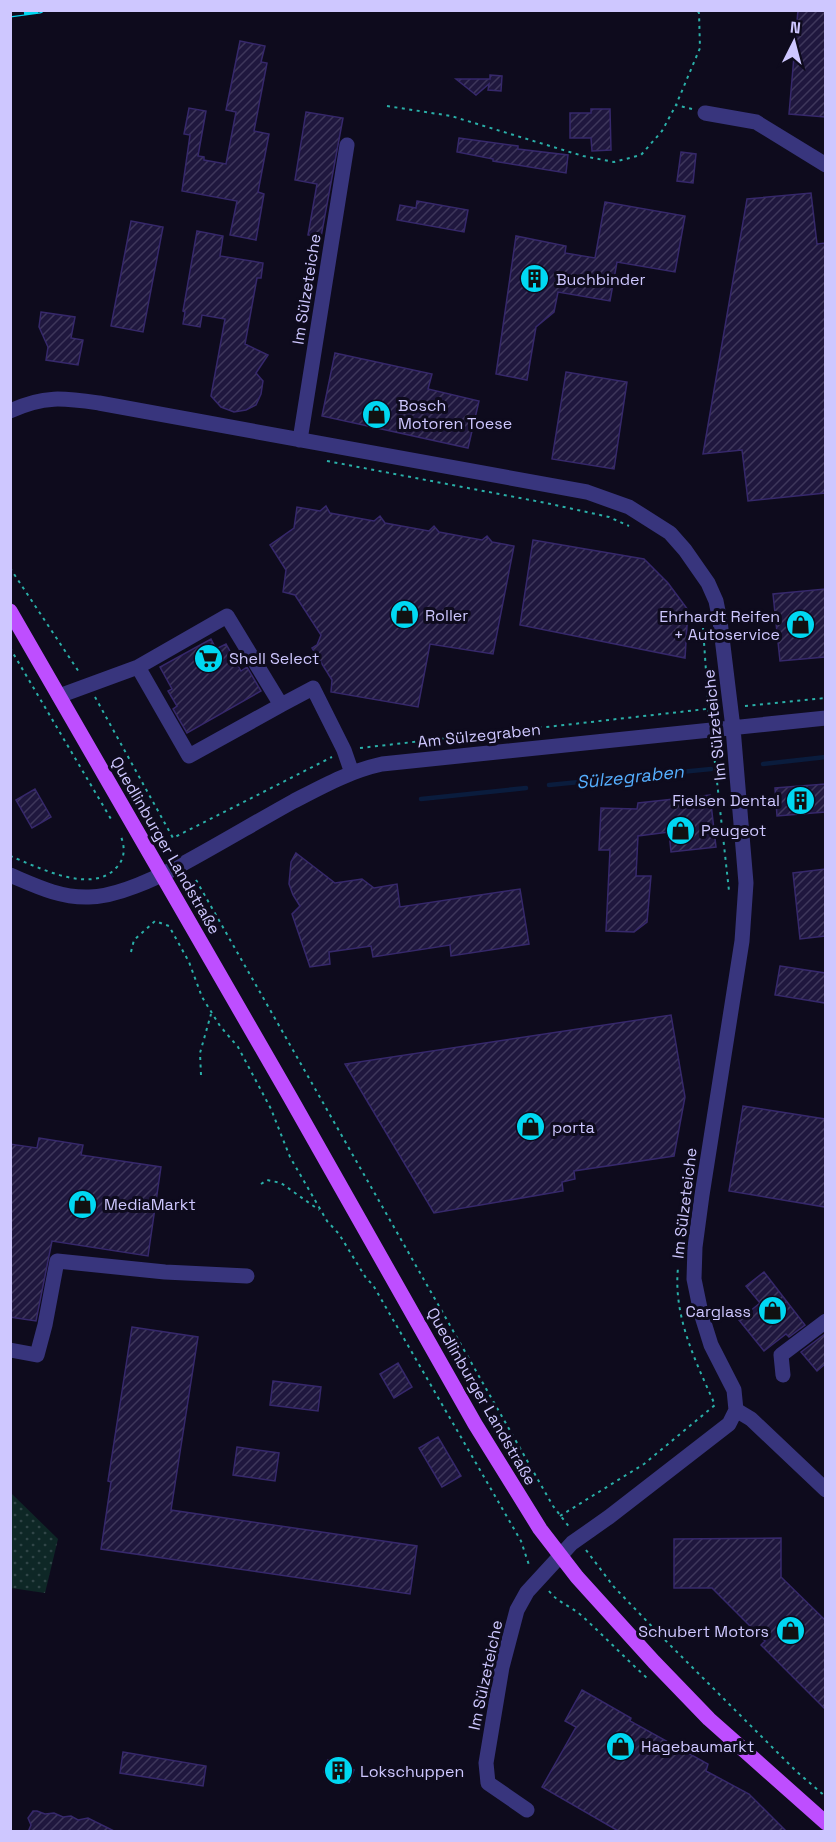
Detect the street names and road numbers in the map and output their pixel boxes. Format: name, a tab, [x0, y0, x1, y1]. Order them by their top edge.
street label: Im Sülzeteiche	[287, 232, 326, 346]
street label: Im Sülzeteiche	[698, 668, 731, 782]
street label: Am Sülzegraben	[416, 719, 542, 752]
street label: Quedlinburger Landstraße	[106, 753, 225, 938]
street label: Im Sülzeteiche	[667, 1146, 702, 1260]
street label: Quedlinburger Landstraße	[422, 1304, 541, 1489]
street label: Im Sülzeteiche	[464, 1618, 507, 1732]

